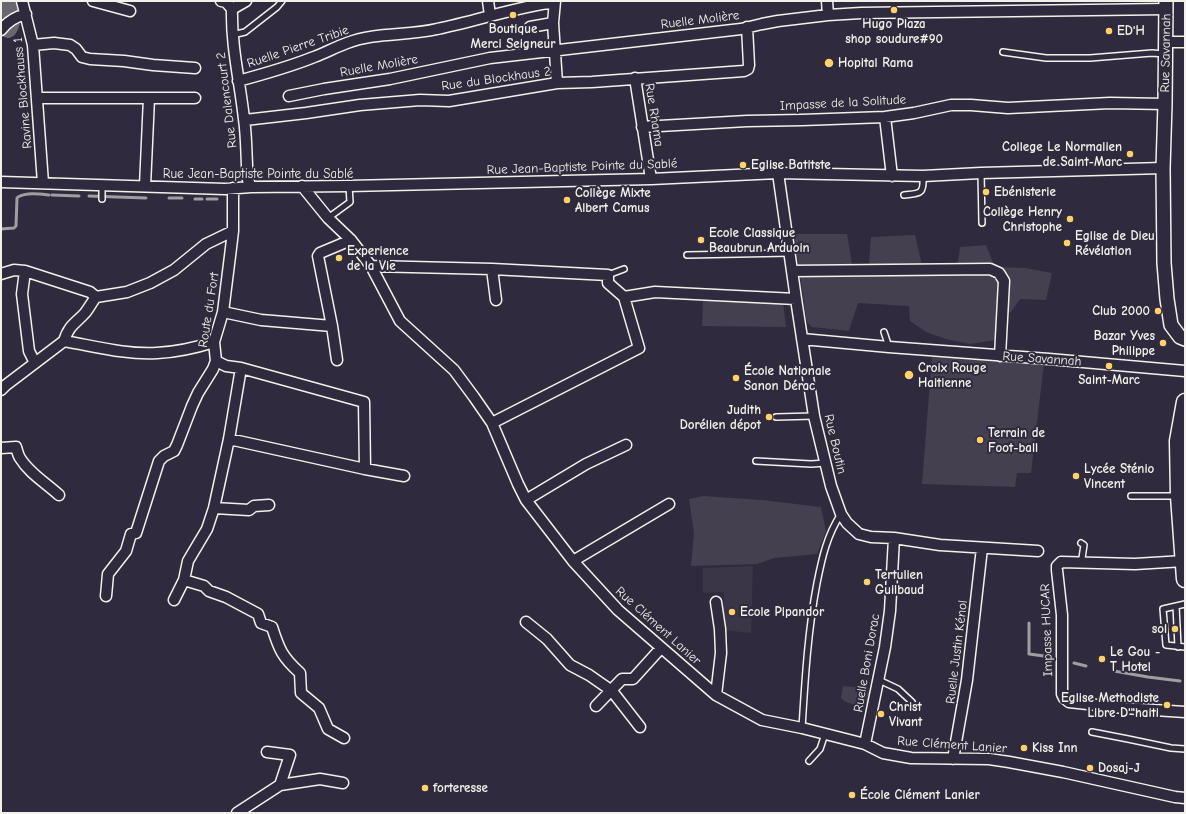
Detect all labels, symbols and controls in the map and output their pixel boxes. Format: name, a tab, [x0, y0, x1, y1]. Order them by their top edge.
marker: Hugo Plaza shop soudure#90	[889, 5, 899, 15]
street label: Ruelle Molière	[660, 7, 740, 33]
marker: Boutique Merci Seigneur	[508, 10, 518, 20]
street label: Rue Savannah	[1158, 13, 1174, 93]
place label: Hugo Plaza shop soudure#90	[845, 16, 943, 47]
place label: Boutique Merci Seigneur	[471, 21, 555, 52]
street label: Ruelle Pierre Tribie	[245, 22, 351, 72]
place label: ED'H	[1117, 23, 1145, 39]
marker: ED'H	[1104, 26, 1114, 36]
street label: Ravine Blockhauss 1	[10, 37, 36, 149]
street label: Rue Dalencourt 2	[213, 51, 241, 149]
street label: Ruelle Molière	[339, 51, 419, 81]
place label: Hopital Rama	[838, 55, 913, 71]
marker: Hopital Rama	[823, 57, 835, 69]
street label: Rue du Blockhaus 2	[440, 64, 552, 94]
street label: Rue Rhama	[641, 82, 667, 148]
street label: Impasse de la Solitude	[780, 92, 906, 114]
place label: College Le Normalien de Saint-Marc	[1002, 139, 1122, 170]
marker: College Le Normalien de Saint-Marc	[1125, 149, 1135, 159]
street label: Rue Jean-Baptiste Pointe du Sablé	[486, 156, 678, 178]
place label: Eglise Batitste	[751, 157, 831, 173]
marker: Eglise Batitste	[738, 160, 748, 170]
street label: Rue Jean-Baptiste Pointe du Sablé	[163, 166, 353, 182]
place label: Ebénisterie	[994, 184, 1056, 200]
place label: Collège Mixte Albert Camus	[575, 185, 651, 216]
marker: Ebénisterie	[981, 187, 991, 197]
marker: Collège Mixte Albert Camus	[562, 195, 572, 205]
place label: Collège Henry Christophe	[983, 204, 1062, 235]
marker: Collège Henry Christophe	[1065, 214, 1075, 224]
place label: Ecole Classique Beaubrun Arduoin	[709, 225, 810, 256]
place label: Eglise de Dieu Révélation	[1075, 228, 1155, 259]
marker: Ecole Classique Beaubrun Arduoin	[696, 235, 706, 245]
marker: Eglise de Dieu Révélation	[1062, 238, 1072, 248]
place label: Experience de la Vie	[347, 243, 409, 274]
marker: Experience de la Vie	[334, 253, 344, 263]
street label: Route du Fort	[195, 271, 223, 349]
place label: Club 2000	[1092, 303, 1150, 319]
marker: Club 2000	[1153, 306, 1163, 316]
place label: Bazar Yves Philippe	[1094, 328, 1155, 359]
marker: Bazar Yves Philippe	[1158, 338, 1168, 348]
street label: Rue Savannah	[1002, 348, 1082, 370]
place label: Croix Rouge Haitienne	[918, 360, 986, 391]
marker: Saint-Marc	[1104, 361, 1114, 371]
place label: École Nationale Sanon Dérac	[744, 363, 831, 394]
marker: Croix Rouge Haitienne	[903, 369, 915, 381]
place label: Saint-Marc	[1078, 372, 1140, 388]
marker: École Nationale Sanon Dérac	[731, 373, 741, 383]
place label: Judith Dorélien dépot	[680, 402, 761, 433]
marker: Judith Dorélien dépot	[764, 412, 774, 422]
street label: Rue Boutin	[821, 413, 849, 475]
place label: Terrain de Foot-ball	[988, 425, 1045, 456]
marker: Terrain de Foot-ball	[975, 435, 985, 445]
place label: Lycée Sténio Vincent	[1084, 461, 1154, 492]
marker: Lycée Sténio Vincent	[1071, 471, 1081, 481]
place label: Tertulien Guilbaud	[875, 567, 924, 598]
marker: Tertulien Guilbaud	[862, 577, 872, 587]
street label: Rue Clément Lanier	[612, 583, 704, 669]
street label: Impasse HUCAR	[1038, 583, 1056, 677]
street label: Ruelle Justin Kénol	[943, 599, 971, 705]
place label: Ecole Pipandor	[740, 604, 824, 620]
marker: Ecole Pipandor	[727, 607, 737, 617]
street label: Ruelle Boni Dorac	[851, 612, 883, 714]
place label: sol	[1152, 621, 1167, 637]
marker: sol	[1170, 624, 1180, 634]
place label: Le Gou - T Hotel	[1110, 644, 1160, 675]
marker: Le Gou - T Hotel	[1097, 654, 1107, 664]
place label: Eglise Methodiste Libre D'"haiti	[1061, 690, 1159, 721]
place label: Christ Vivant	[889, 699, 922, 730]
marker: Eglise Methodiste Libre D'"haiti	[1162, 700, 1172, 710]
marker: Christ Vivant	[876, 709, 886, 719]
street label: Rue Clément Lanier	[897, 733, 1007, 757]
place label: Kiss Inn	[1032, 740, 1078, 756]
marker: Kiss Inn	[1019, 743, 1029, 753]
place label: Dosaj-J	[1098, 760, 1140, 776]
marker: Dosaj-J	[1085, 763, 1095, 773]
place label: forteresse	[433, 780, 488, 796]
marker: forteresse	[420, 783, 430, 793]
place label: École Clément Lanier	[860, 787, 980, 803]
marker: École Clément Lanier	[847, 790, 857, 800]

